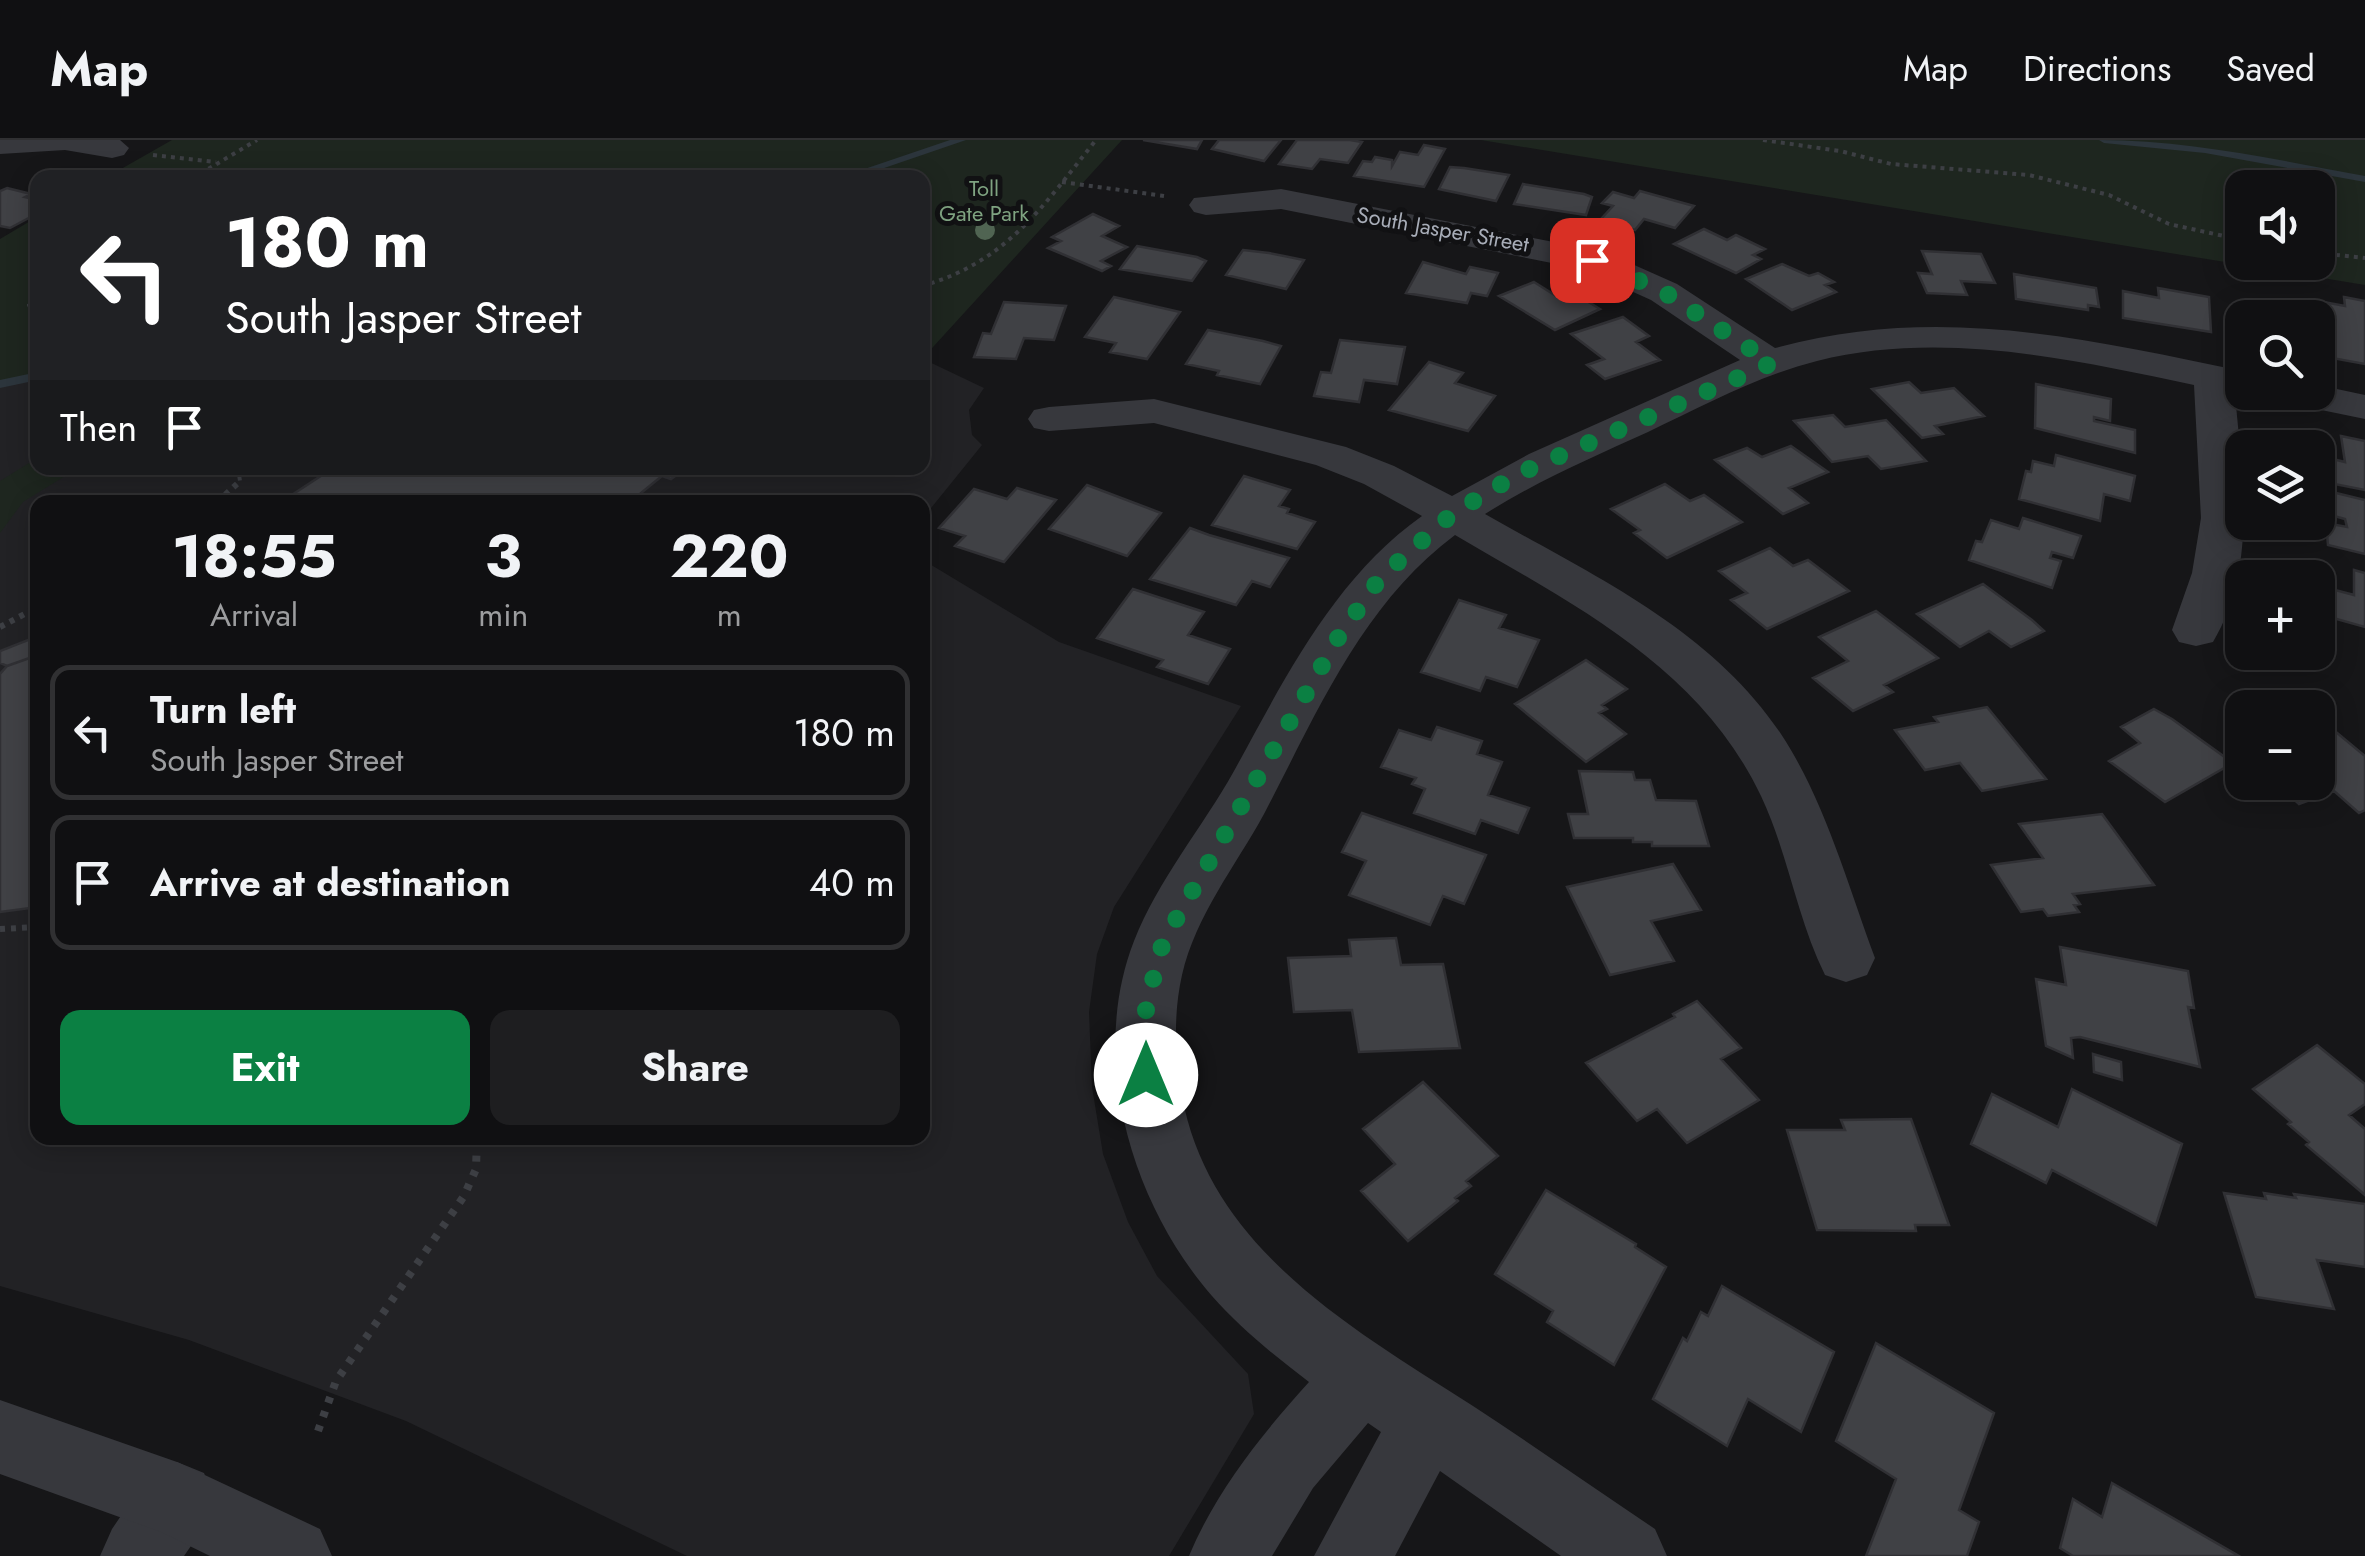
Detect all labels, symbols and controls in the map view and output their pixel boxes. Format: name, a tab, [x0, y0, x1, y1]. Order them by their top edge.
text: Map	[50, 35, 148, 104]
text: Map	[1903, 44, 1968, 94]
text: Directions	[2023, 44, 2171, 94]
text: Saved	[2226, 44, 2315, 94]
map controls	[2225, 170, 2335, 800]
button: sound	[2225, 170, 2335, 280]
park label: Toll Gate Park	[939, 172, 1029, 229]
text: 180 m	[225, 192, 429, 293]
street label: South Jasper Street	[1354, 198, 1532, 260]
icon: left	[60, 210, 190, 340]
pin	[1550, 218, 1635, 303]
icon: arrive	[1565, 233, 1620, 288]
text: South Jasper Street	[225, 285, 582, 350]
button: search	[2225, 300, 2335, 410]
text: Then	[60, 400, 137, 455]
icon: arrive	[157, 400, 212, 455]
button: layers	[2225, 430, 2335, 540]
text: 18:55	[172, 513, 337, 600]
text: 3	[485, 513, 522, 600]
text: 220	[670, 513, 788, 600]
button: +	[2225, 560, 2335, 670]
text: Arrival	[210, 592, 298, 638]
text: min	[478, 592, 528, 638]
text: m	[717, 592, 742, 638]
text: Turn left	[150, 682, 296, 737]
button: −	[2225, 690, 2335, 800]
icon: left	[65, 705, 120, 760]
text: 180 m	[793, 705, 895, 760]
text: South Jasper Street	[150, 737, 404, 783]
icon: arrive	[65, 855, 120, 910]
text: Arrive at destination	[150, 855, 511, 910]
text: 40 m	[809, 855, 895, 910]
button: Exit	[60, 1010, 470, 1125]
button: Share	[490, 1010, 900, 1125]
position arrow	[1094, 1023, 1198, 1127]

